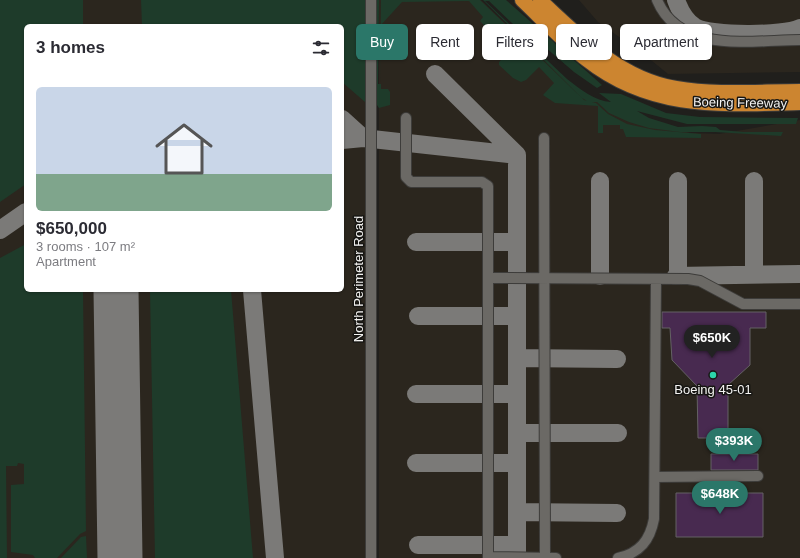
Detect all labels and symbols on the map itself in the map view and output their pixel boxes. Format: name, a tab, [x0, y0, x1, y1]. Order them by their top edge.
street label: Boeing Freeway	[693, 94, 788, 111]
street label: North Perimeter Road	[351, 216, 366, 342]
pin: $650K	[684, 325, 740, 359]
marker: Boeing 45-01	[708, 370, 718, 380]
place label: Boeing 45-01	[674, 382, 752, 397]
pin: $393K	[706, 428, 762, 462]
pin: $648K	[692, 481, 748, 515]

